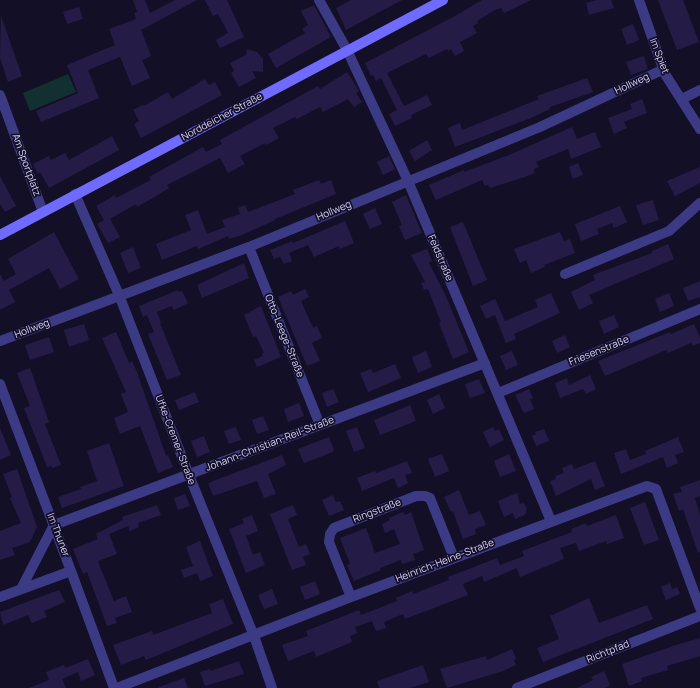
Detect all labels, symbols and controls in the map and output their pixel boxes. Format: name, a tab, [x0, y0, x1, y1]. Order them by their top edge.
street label: Im Spiet	[647, 37, 671, 75]
street label: Hollweg	[613, 71, 651, 97]
street label: Norddeicher Straße	[179, 91, 265, 143]
street label: Am Sportplatz	[9, 132, 43, 198]
street label: Hollweg	[315, 198, 353, 224]
street label: Feldstraße	[425, 233, 455, 283]
street label: Otto-Leege-Straße	[262, 293, 306, 379]
street label: Hollweg	[13, 317, 51, 341]
street label: Friesenstraße	[567, 333, 631, 369]
street label: Ufke-Cremer-Straße	[152, 393, 198, 487]
street label: Johann-Christian-Reil-Straße	[204, 414, 336, 474]
street label: Ringstraße	[351, 496, 403, 526]
street label: Im Thuner	[44, 511, 72, 559]
street label: Heinrich-Heine-Straße	[394, 537, 496, 585]
street label: Richtpfad	[585, 638, 631, 666]

